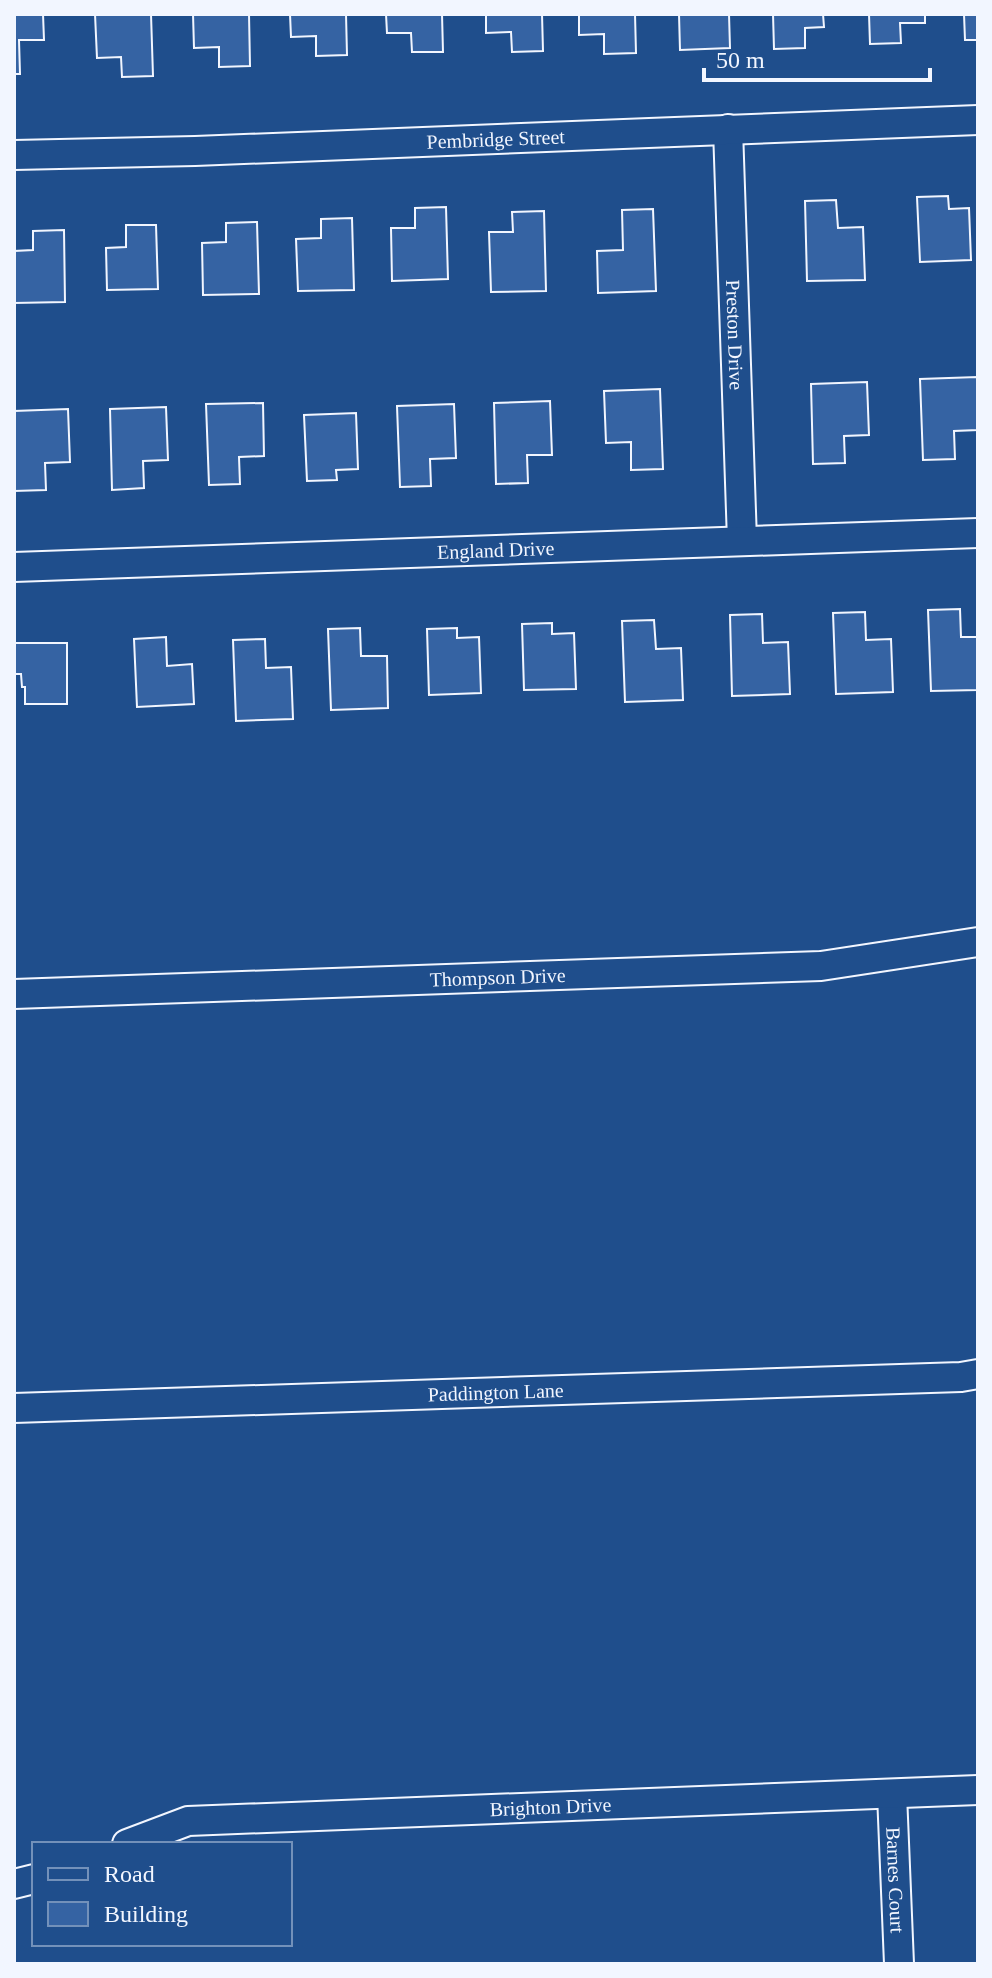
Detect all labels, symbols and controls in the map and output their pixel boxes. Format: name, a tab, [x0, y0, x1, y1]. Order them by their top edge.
scale bar	[704, 32, 930, 82]
text: 50 m	[716, 47, 765, 73]
street label: Pembridge Street	[426, 125, 566, 153]
street label: Preston Drive	[722, 279, 748, 391]
street label: England Drive	[437, 537, 555, 563]
street label: Thompson Drive	[429, 964, 566, 991]
street label: Paddington Lane	[427, 1379, 564, 1405]
street label: Brighton Drive	[489, 1793, 612, 1820]
street label: Barnes Court	[882, 1826, 909, 1934]
legend	[32, 1842, 292, 1946]
text: Road	[104, 1861, 155, 1887]
text: Building	[104, 1901, 188, 1927]

